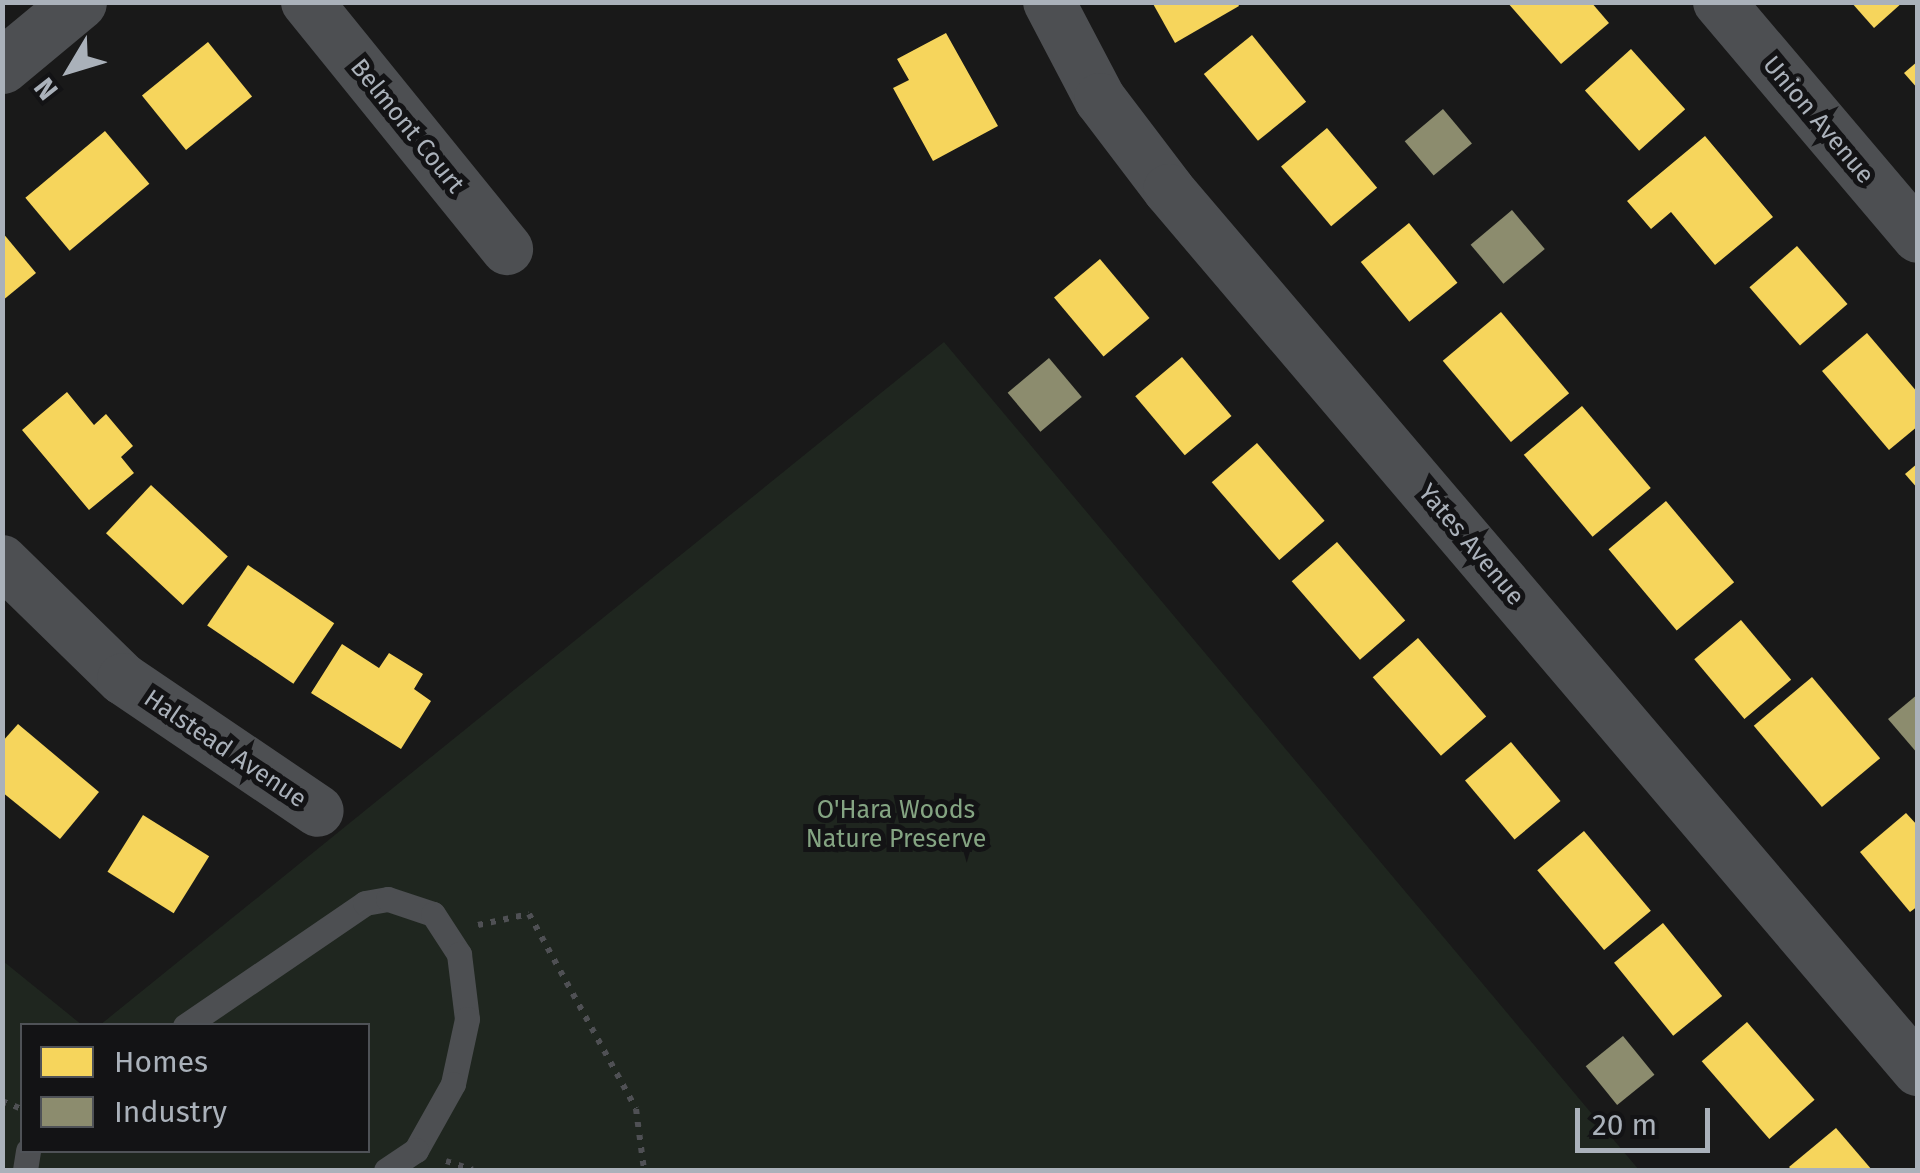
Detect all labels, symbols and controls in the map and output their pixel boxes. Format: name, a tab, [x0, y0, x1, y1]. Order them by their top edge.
north arrow	[20, 20, 120, 120]
street label: Union Avenue	[1756, 50, 1880, 190]
street label: Belmont Court	[344, 53, 470, 199]
text: N	[27, 71, 65, 106]
street label: Yates Avenue	[1412, 478, 1530, 612]
street label: Halstead Avenue	[138, 684, 312, 814]
park label: O'Hara Woods Nature Preserve	[806, 796, 986, 855]
legend	[20, 1023, 370, 1153]
text: Homes	[114, 1044, 208, 1080]
scale bar	[1580, 1088, 1715, 1150]
text: Industry	[114, 1094, 227, 1130]
text: 20 m	[1592, 1107, 1657, 1143]

